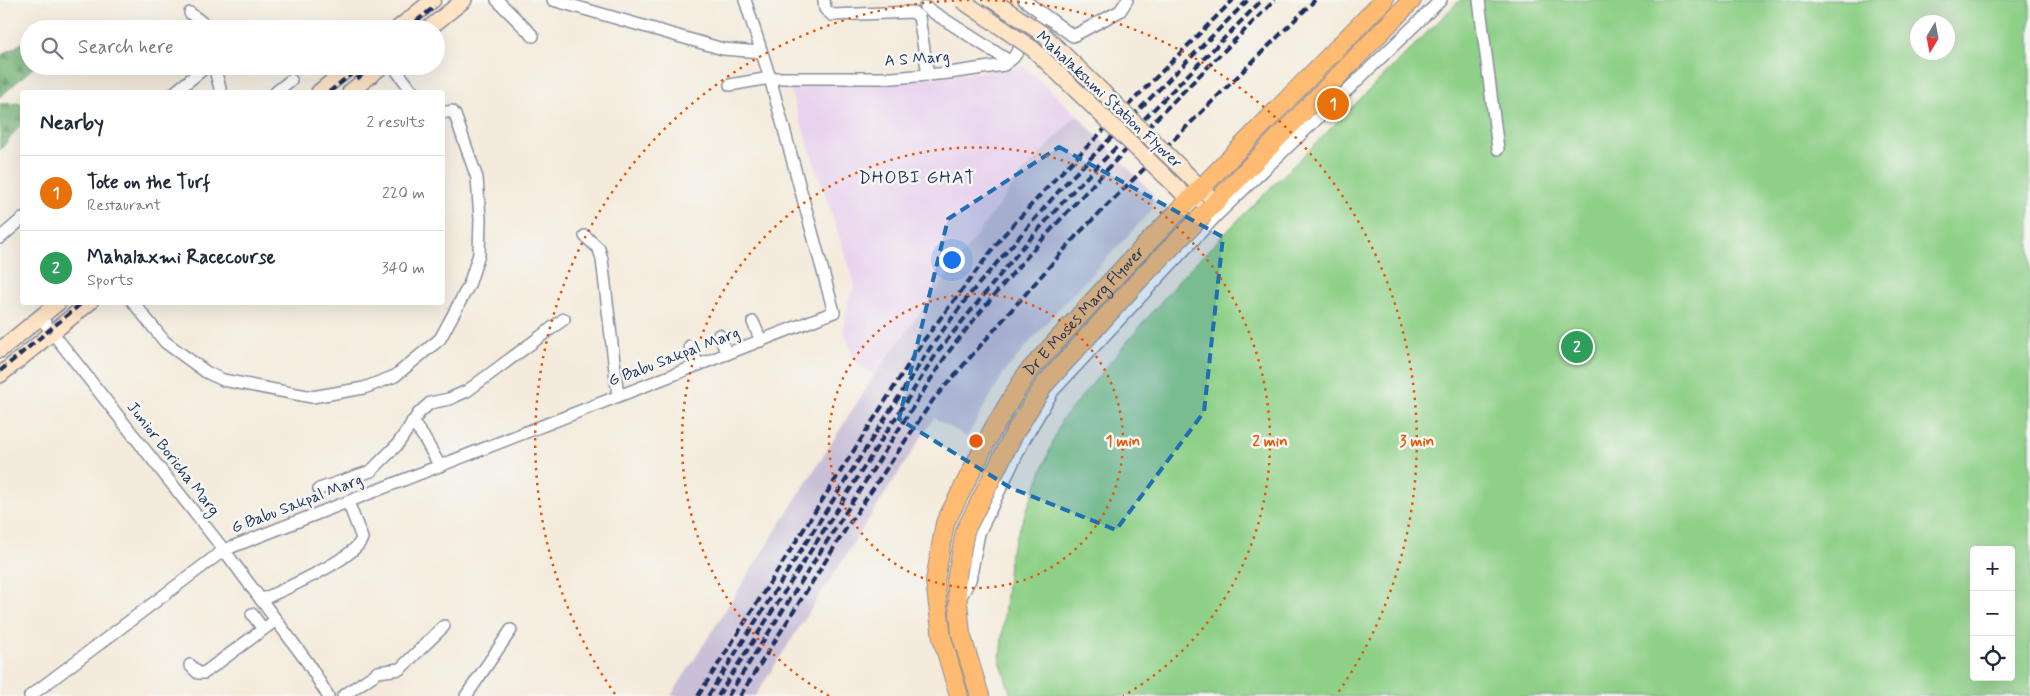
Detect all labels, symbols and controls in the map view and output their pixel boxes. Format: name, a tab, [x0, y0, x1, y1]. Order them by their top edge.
north arrow	[1910, 15, 1955, 60]
search box	[20, 20, 445, 75]
street label: Mahalakshmi Station Flyover	[1031, 27, 1187, 174]
icon: search	[38, 34, 66, 62]
text: Search here	[78, 35, 174, 60]
street label: A S Marg	[884, 46, 950, 72]
pin: 1	[1317, 85, 1349, 123]
text: Nearby	[40, 109, 104, 137]
text: 2 results	[367, 112, 425, 133]
district label: DHOBI GHAT	[858, 166, 976, 190]
text: Tote on the Turf	[87, 170, 210, 195]
text: 1	[52, 183, 60, 204]
text: 220 m	[382, 183, 425, 204]
text: Restaurant	[87, 195, 161, 216]
street label: Dr E Moses Marg Flyover	[1019, 241, 1149, 381]
text: Mahalaxmi Racecourse	[87, 245, 276, 270]
your location	[939, 247, 965, 273]
text: 2	[52, 258, 60, 279]
text: 340 m	[381, 258, 425, 279]
text: Sports	[87, 270, 133, 291]
street label: G Babu Sakpal Marg	[605, 322, 743, 392]
pin: 2	[1561, 328, 1593, 366]
street label: Junior Boricha Marg	[121, 398, 224, 521]
centre of rings	[967, 432, 985, 450]
text: 1 min	[1106, 432, 1140, 452]
text: 2 min	[1252, 432, 1288, 452]
text: 3 min	[1400, 432, 1434, 452]
street label: G Babu Sakpal Marg	[228, 469, 366, 539]
map controls	[1970, 546, 2015, 681]
button: +	[1970, 546, 2015, 591]
button: −	[1970, 591, 2015, 636]
button: locate	[1970, 636, 2015, 681]

